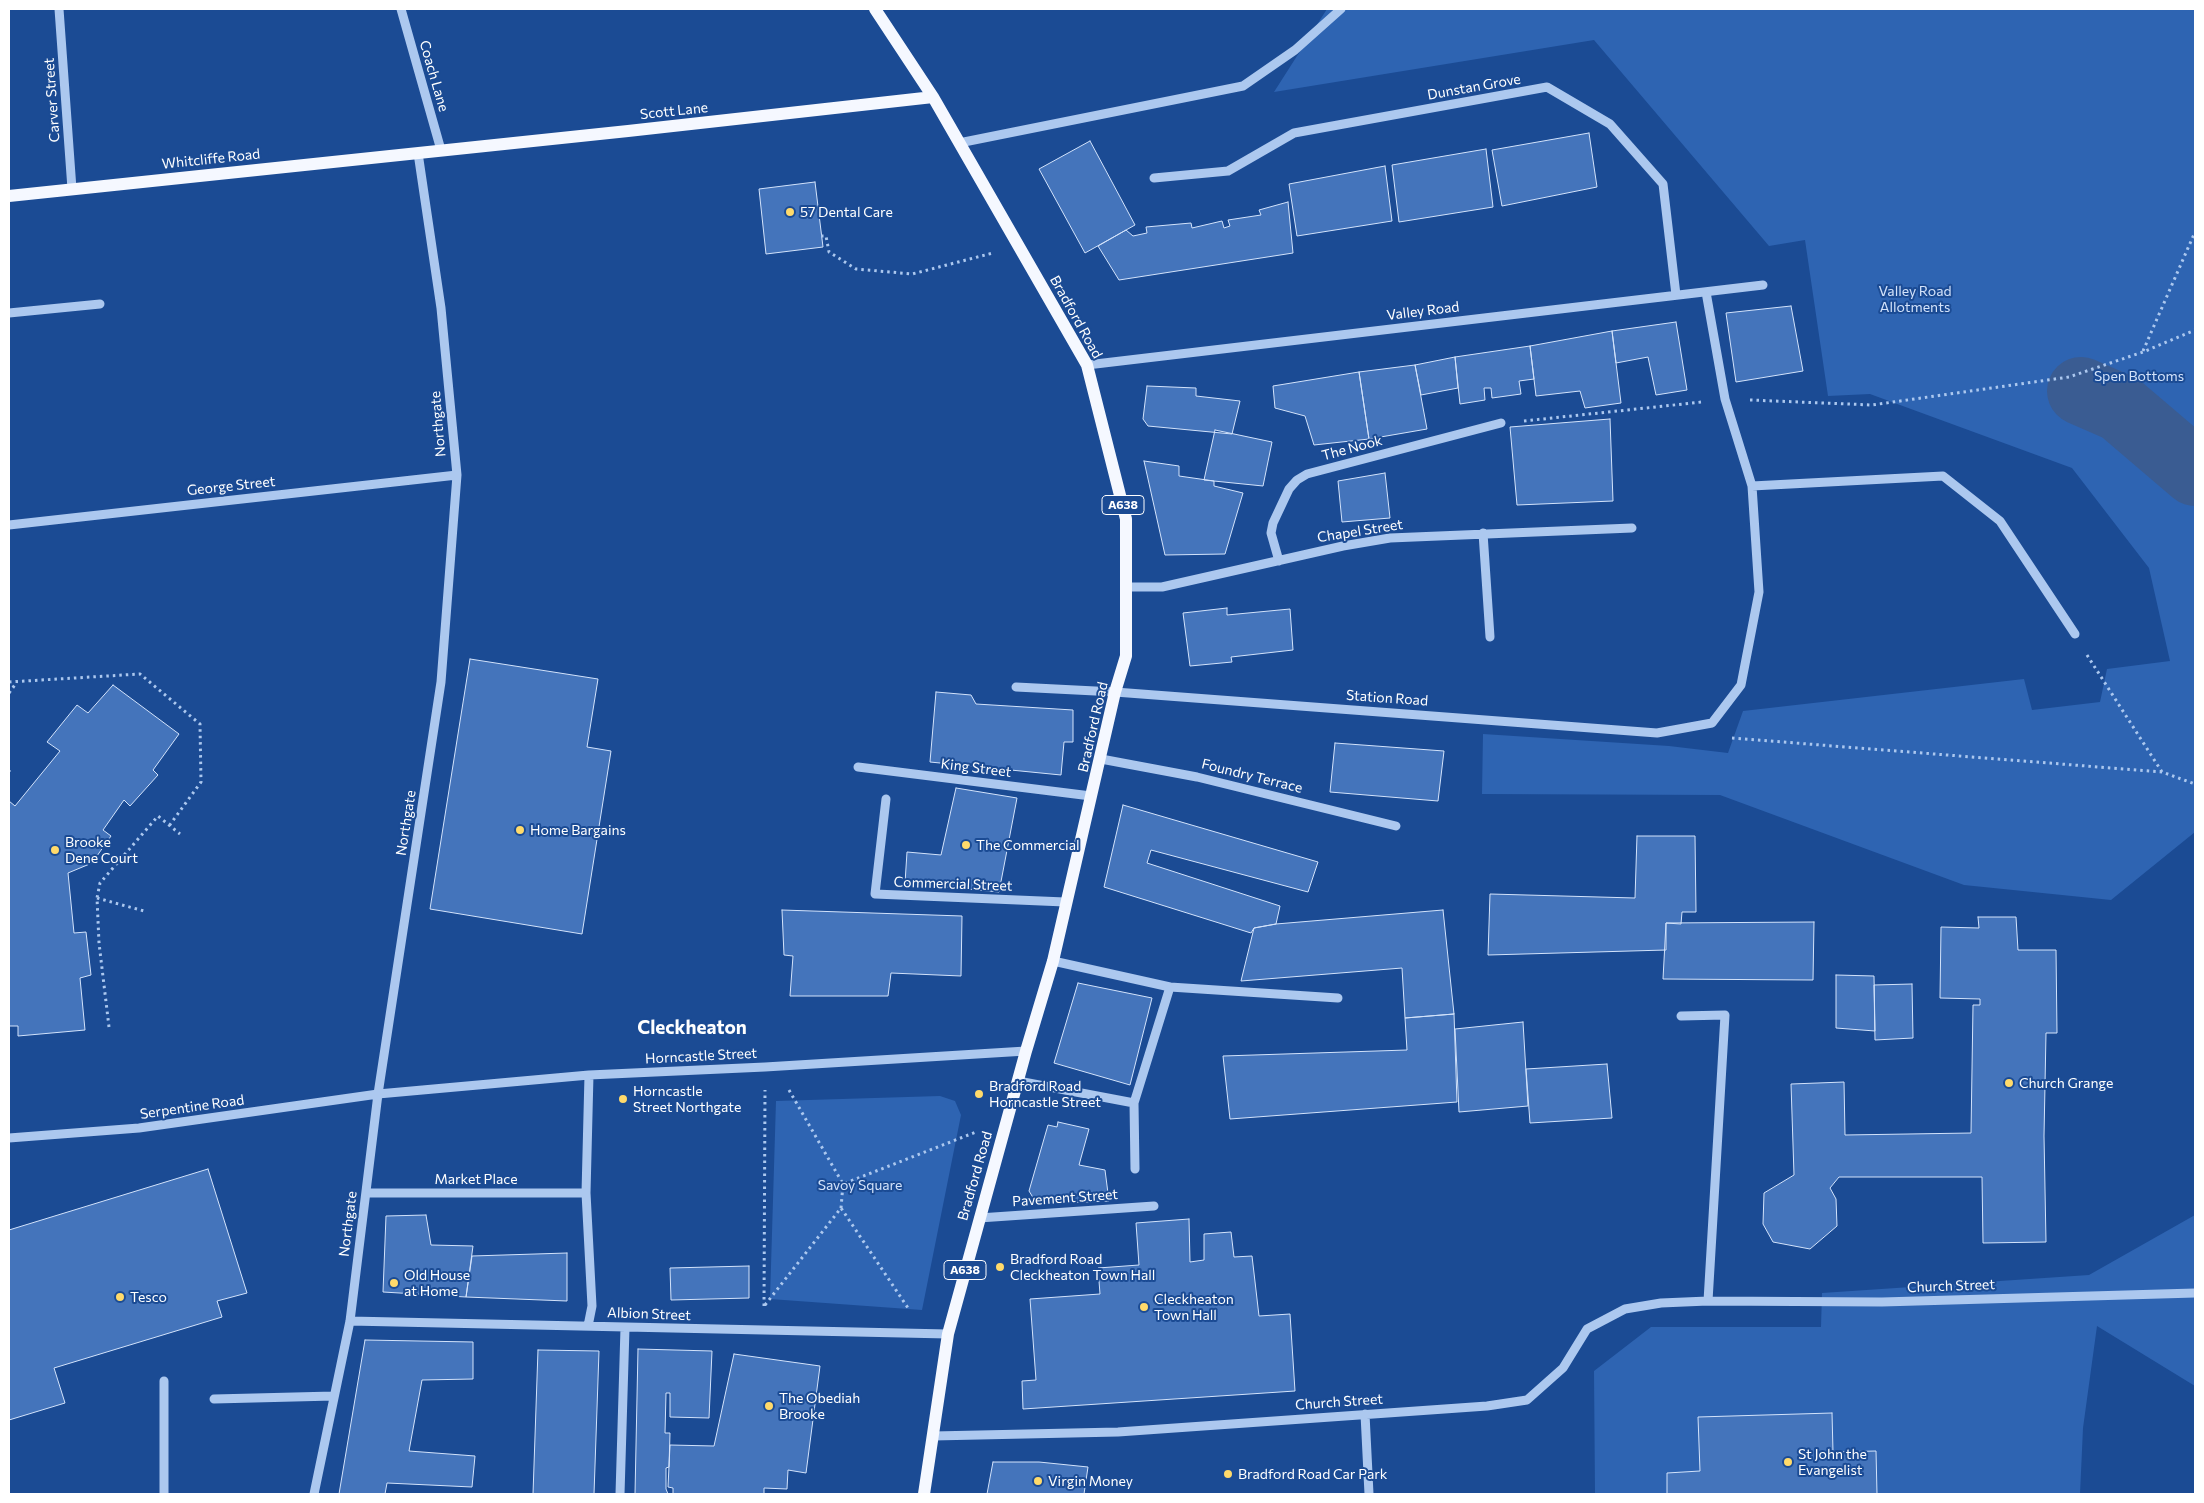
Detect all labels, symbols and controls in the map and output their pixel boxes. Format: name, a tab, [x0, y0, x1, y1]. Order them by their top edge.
street label: Coach Lane	[416, 38, 452, 114]
street label: Carver Street	[41, 57, 63, 143]
street label: Dunstan Grove	[1426, 71, 1522, 103]
street label: Scott Lane	[639, 99, 709, 123]
street label: Whitcliffe Road	[161, 145, 261, 173]
place label: 57 Dental Care	[800, 204, 893, 220]
marker: 57 Dental Care	[784, 206, 796, 218]
street label: Bradford Road	[1046, 273, 1106, 361]
park label: Valley Road Allotments	[1878, 283, 1952, 316]
street label: Valley Road	[1386, 298, 1460, 324]
park label: Spen Bottoms	[2094, 368, 2184, 384]
street label: Northgate	[427, 390, 449, 458]
street label: The Nook	[1320, 432, 1384, 464]
street label: George Street	[186, 473, 276, 499]
road number: A638	[1102, 496, 1144, 514]
street label: Chapel Street	[1316, 516, 1404, 546]
street label: Bradford Road	[1074, 680, 1112, 774]
street label: Station Road	[1345, 687, 1429, 709]
street label: King Street	[940, 755, 1012, 781]
street label: Foundry Terrace	[1200, 755, 1304, 797]
street label: Northgate	[393, 789, 419, 857]
place label: Home Bargains	[530, 822, 626, 838]
marker: Home Bargains	[514, 824, 526, 836]
place label: Brooke Dene Court	[65, 834, 138, 866]
place label: The Commercial	[976, 837, 1080, 853]
marker: The Commercial	[960, 839, 972, 851]
marker: Brooke Dene Court	[49, 844, 61, 856]
street label: Commercial Street	[893, 874, 1013, 894]
district label: Cleckheaton	[637, 1017, 747, 1039]
street label: Horncastle Street	[645, 1045, 757, 1067]
place label: Church Grange	[2019, 1075, 2113, 1091]
marker: Church Grange	[2003, 1077, 2015, 1089]
place label: Bradford Road Horncastle Street	[989, 1078, 1101, 1110]
place label: Horncastle Street Northgate	[633, 1083, 741, 1116]
marker: Bradford Road Horncastle Street	[973, 1088, 985, 1100]
street label: Serpentine Road	[139, 1091, 245, 1123]
marker: Horncastle Street Northgate	[617, 1093, 629, 1105]
street label: Bradford Road	[954, 1129, 996, 1223]
street label: Market Place	[434, 1171, 518, 1187]
park label: Savoy Square	[818, 1177, 902, 1193]
street label: Pavement Street	[1012, 1186, 1118, 1210]
street label: Northgate	[336, 1190, 360, 1258]
place label: Bradford Road Cleckheaton Town Hall	[1010, 1251, 1155, 1284]
road number: A638	[944, 1260, 986, 1280]
marker: Bradford Road Cleckheaton Town Hall	[994, 1261, 1006, 1273]
place label: Old House at Home	[404, 1267, 470, 1300]
street label: Church Street	[1907, 1276, 1995, 1296]
marker: Old House at Home	[388, 1277, 400, 1289]
place label: Tesco	[130, 1289, 167, 1305]
marker: Tesco	[114, 1291, 126, 1303]
place label: Cleckheaton Town Hall	[1154, 1291, 1234, 1324]
marker: Cleckheaton Town Hall	[1138, 1301, 1150, 1313]
street label: Albion Street	[607, 1304, 691, 1324]
place label: The Obediah Brooke	[779, 1390, 860, 1422]
street label: Church Street	[1295, 1391, 1383, 1413]
marker: The Obediah Brooke	[763, 1400, 775, 1412]
place label: St John the Evangelist	[1798, 1446, 1867, 1478]
marker: St John the Evangelist	[1782, 1456, 1794, 1468]
place label: Bradford Road Car Park	[1238, 1466, 1387, 1482]
marker: Bradford Road Car Park	[1222, 1468, 1234, 1480]
place label: Virgin Money	[1048, 1473, 1133, 1489]
marker: Virgin Money	[1032, 1475, 1044, 1487]

